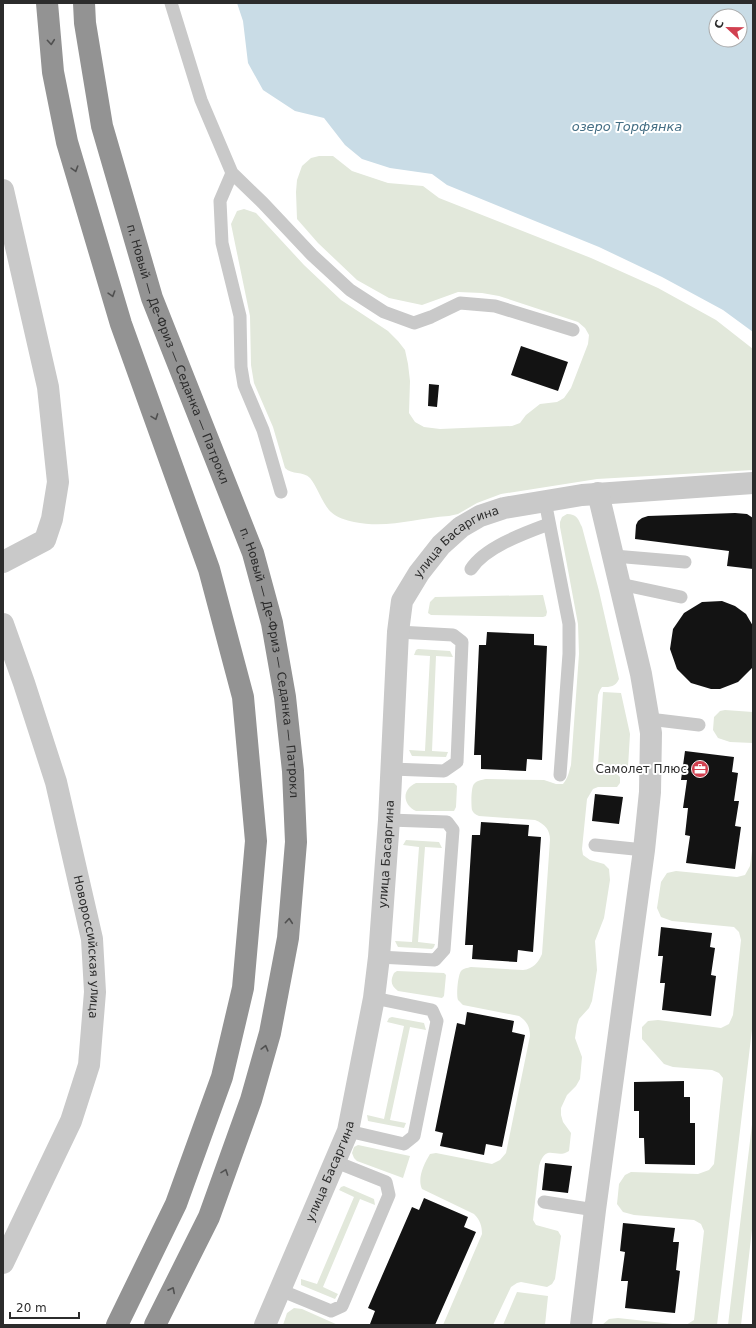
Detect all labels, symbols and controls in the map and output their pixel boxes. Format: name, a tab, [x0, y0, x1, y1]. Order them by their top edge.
north arrow	[708, 8, 748, 48]
text: С	[712, 18, 727, 31]
one-way arrow	[46, 39, 55, 45]
water label: озеро Торфянка	[572, 119, 682, 134]
one-way arrow	[70, 166, 79, 173]
street label: п. Новый — Де-Фриз — Седанка — Патрокл	[124, 223, 232, 486]
one-way arrow	[107, 290, 116, 297]
one-way arrow	[150, 413, 158, 420]
street label: улица Басаргина	[411, 503, 501, 581]
street label: п. Новый — Де-Фриз — Седанка — Патрокл	[237, 526, 301, 798]
office icon: Самолет Плюс	[690, 759, 710, 779]
place label: Самолет Плюс	[596, 762, 687, 776]
street label: улица Басаргина	[376, 800, 397, 909]
street label: Новороссийская улица	[71, 874, 102, 1019]
one-way arrow	[285, 918, 294, 924]
one-way arrow	[260, 1045, 269, 1052]
street label: улица Басаргина	[303, 1120, 357, 1224]
one-way arrow	[221, 1168, 229, 1175]
one-way arrow	[167, 1287, 175, 1294]
scale bar	[10, 1294, 79, 1320]
text: 20 m	[16, 1301, 47, 1315]

